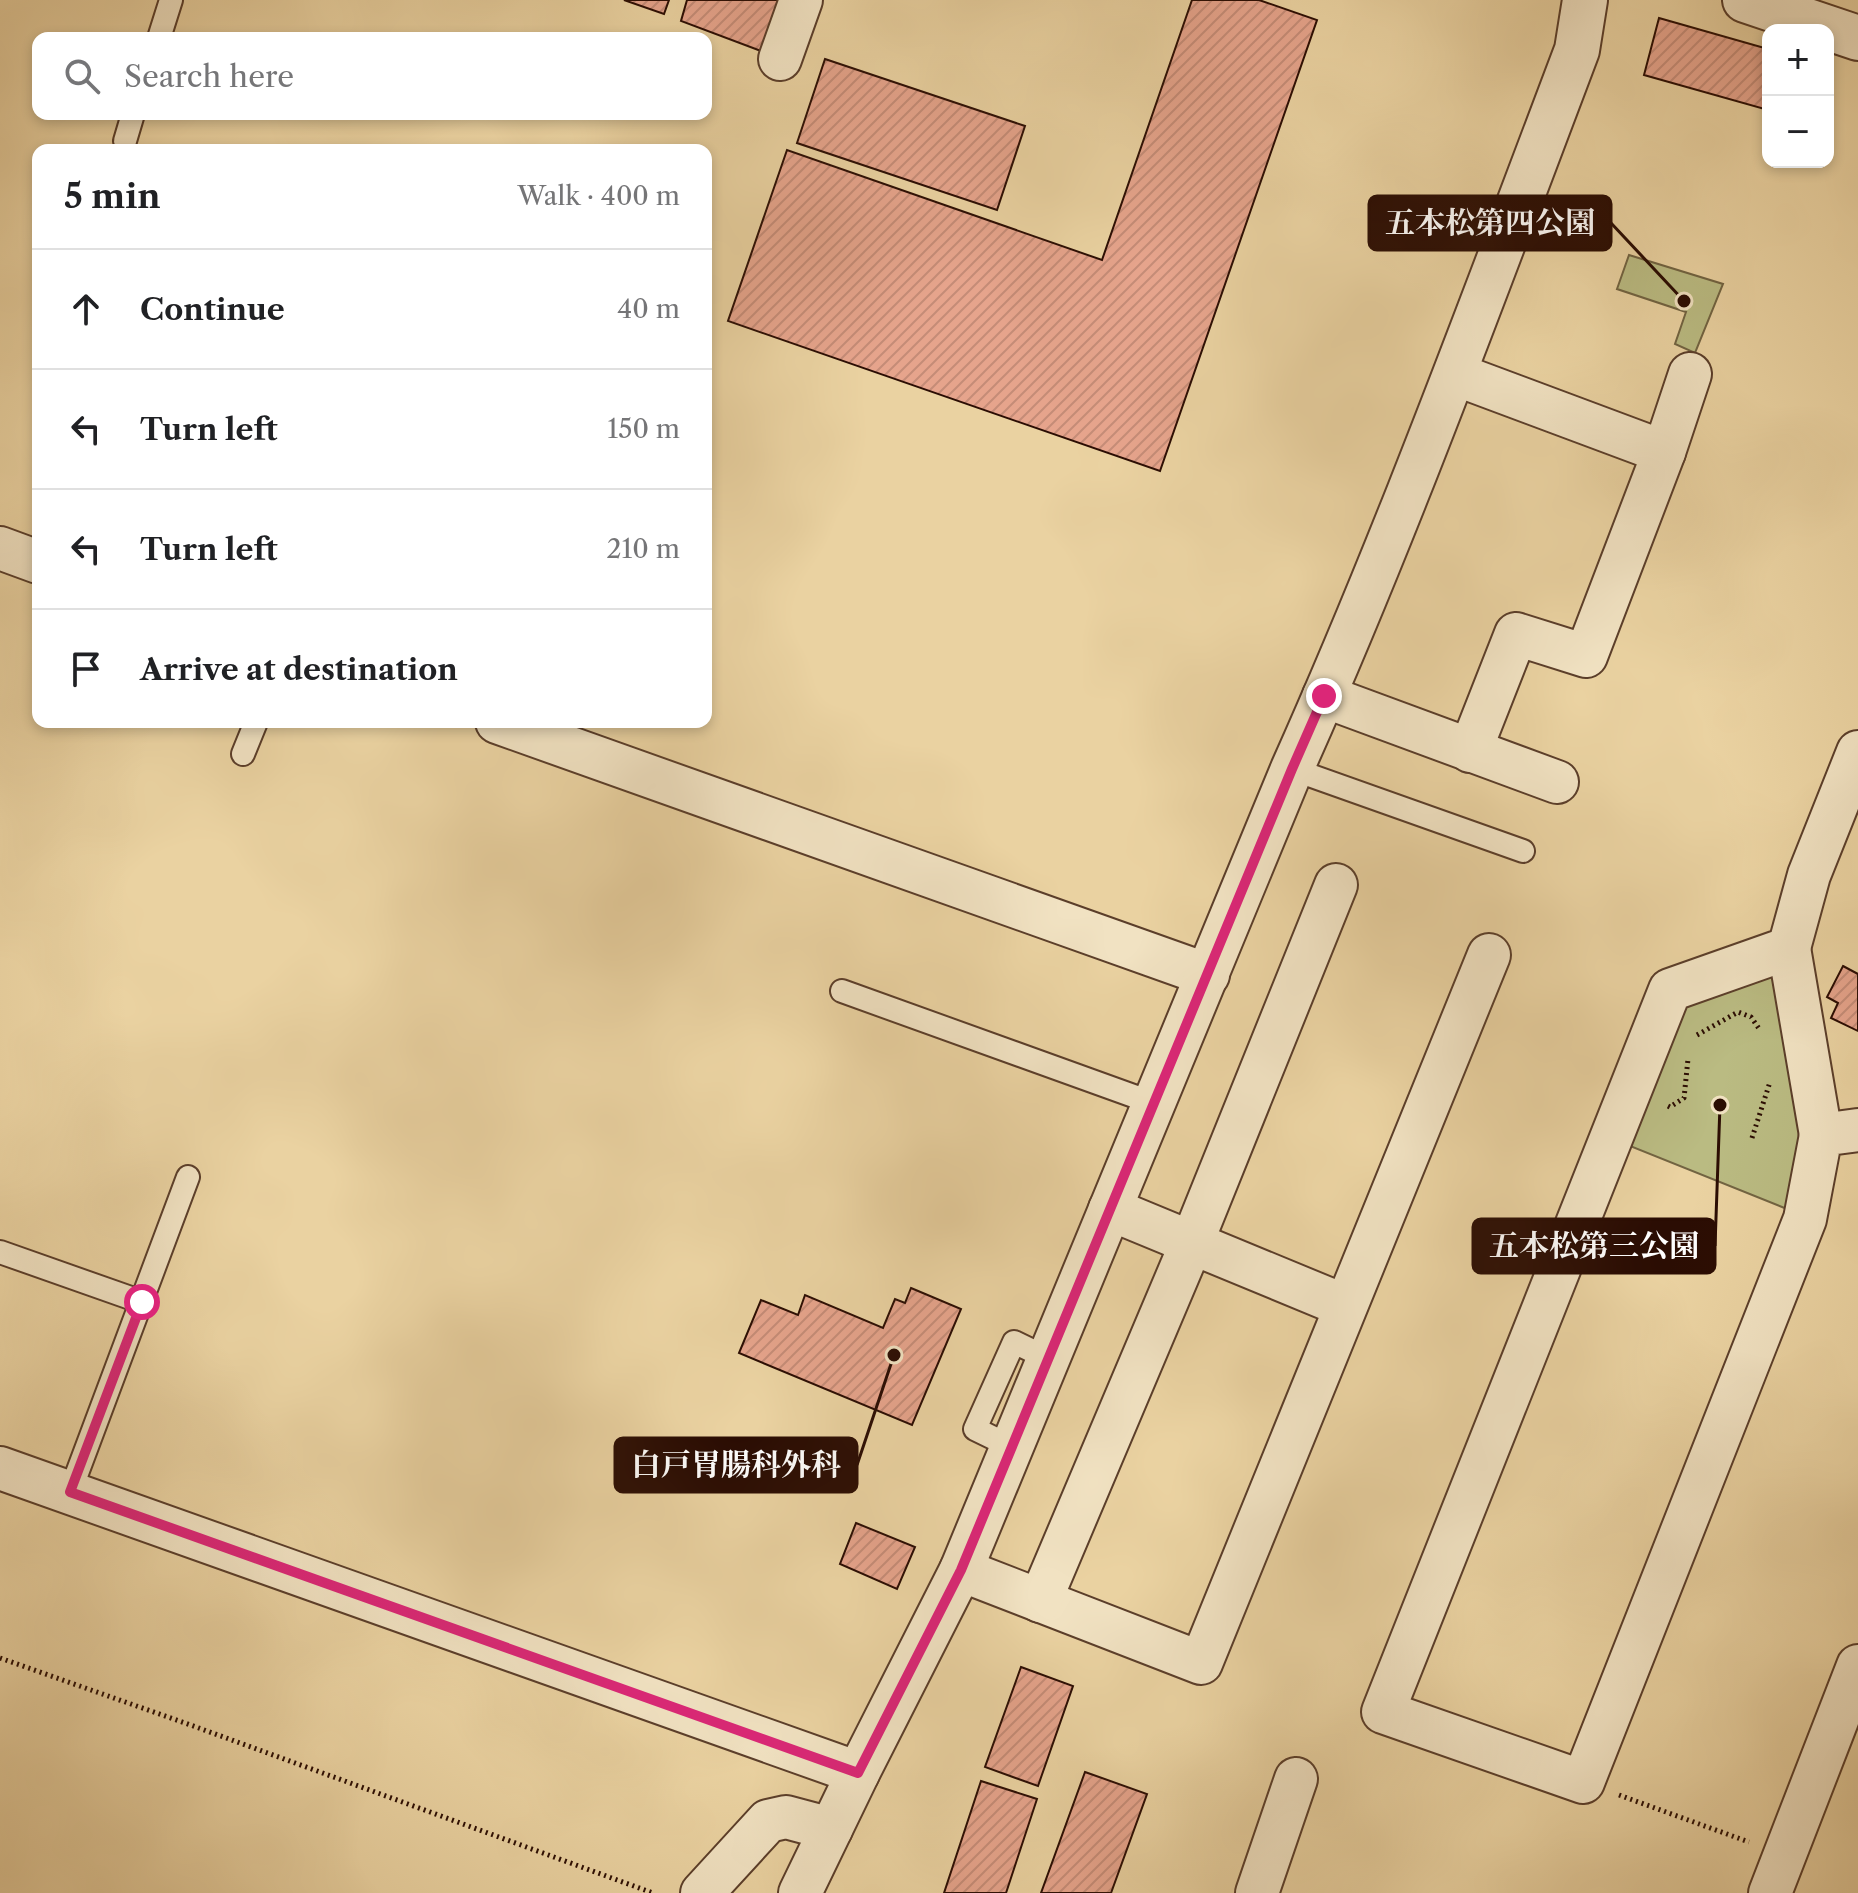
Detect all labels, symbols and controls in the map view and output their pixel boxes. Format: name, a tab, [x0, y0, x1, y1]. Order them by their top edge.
map controls	[1762, 24, 1834, 168]
button: +	[1762, 24, 1834, 96]
search box	[32, 32, 712, 120]
icon: search	[60, 54, 104, 98]
text: Search here	[124, 58, 294, 95]
button: −	[1762, 96, 1834, 168]
text: 5 min	[64, 175, 161, 217]
text: Walk · 400 m	[518, 180, 680, 212]
callout: 五本松第四公園	[1369, 196, 1611, 250]
text: 五本松第四公園	[1385, 204, 1595, 241]
icon: ahead	[64, 287, 108, 331]
text: Continue	[140, 291, 285, 328]
text: 40 m	[617, 293, 680, 325]
icon: left	[64, 407, 108, 451]
text: Turn left	[140, 411, 277, 448]
text: 150 m	[607, 413, 680, 445]
icon: left	[64, 527, 108, 571]
text: Turn left	[140, 531, 277, 568]
text: 210 m	[607, 533, 680, 565]
icon: arrive	[64, 647, 108, 691]
text: Arrive at destination	[140, 651, 458, 688]
route end	[1306, 678, 1342, 714]
callout: 五本松第三公園	[1473, 1219, 1715, 1273]
text: 五本松第三公園	[1489, 1227, 1699, 1264]
route start	[124, 1284, 160, 1320]
callout: 白戸胃腸科外科	[615, 1438, 857, 1492]
text: 白戸胃腸科外科	[631, 1446, 841, 1483]

